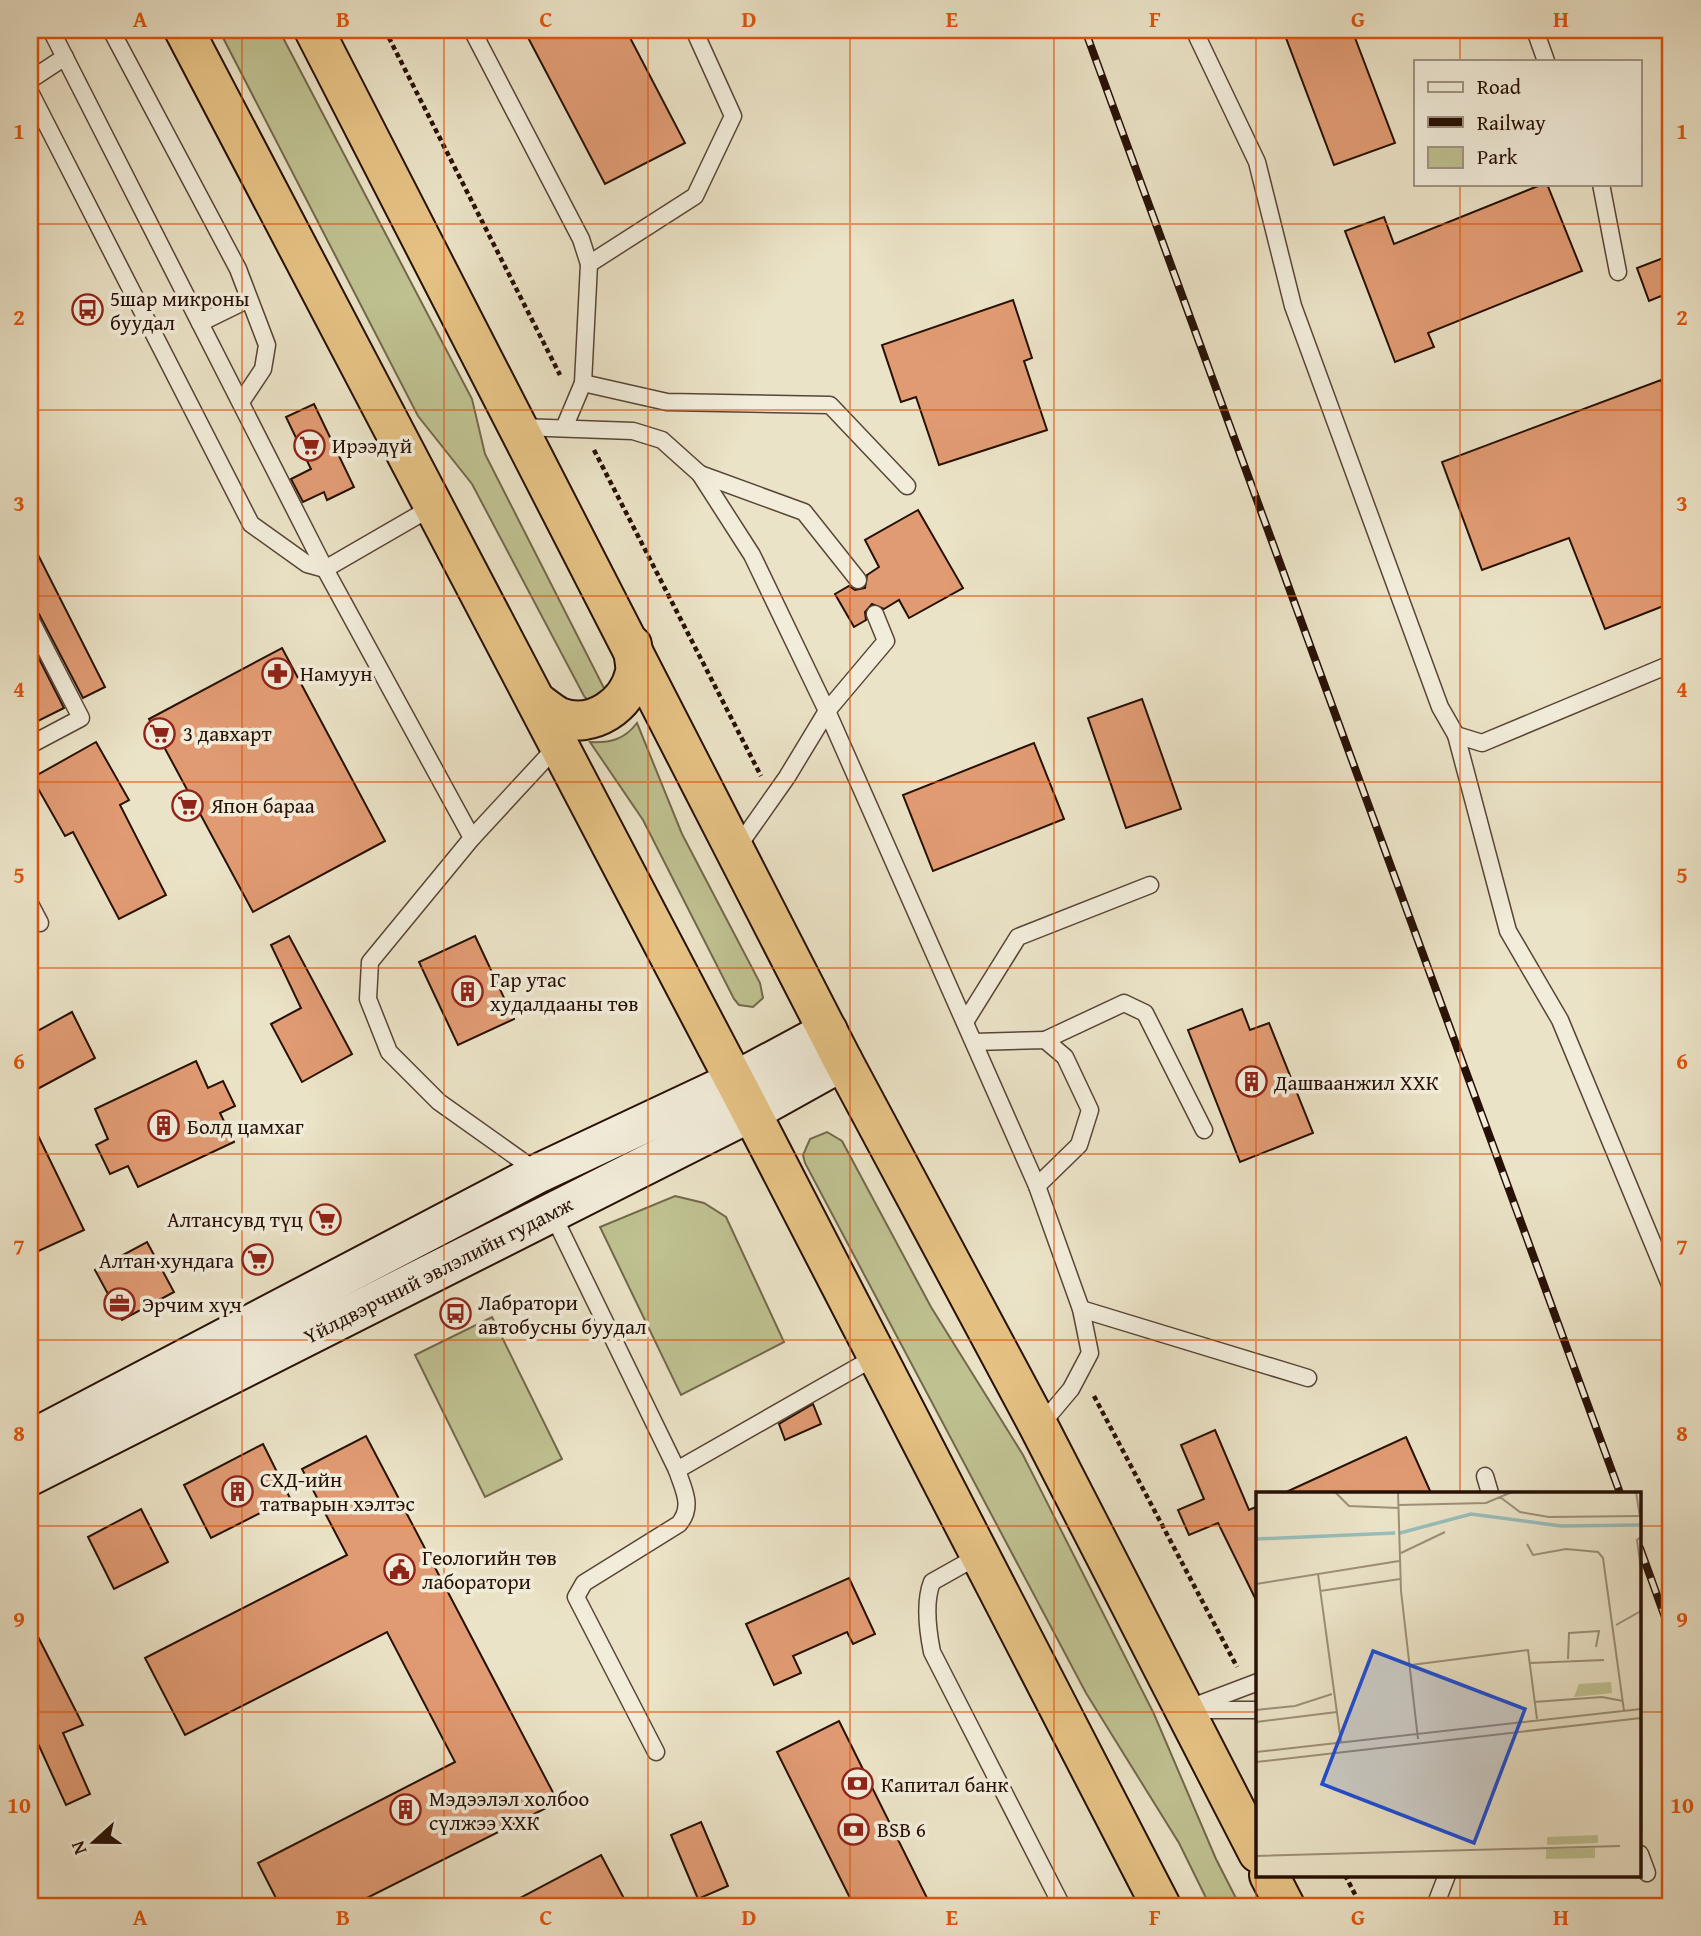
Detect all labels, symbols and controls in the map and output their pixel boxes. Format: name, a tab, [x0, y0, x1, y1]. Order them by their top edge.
text: A	[133, 2, 148, 35]
text: B	[336, 2, 350, 35]
text: C	[539, 2, 553, 35]
text: D	[742, 2, 757, 35]
text: E	[946, 2, 958, 35]
text: F	[1149, 2, 1161, 35]
text: G	[1351, 2, 1365, 35]
text: H	[1553, 2, 1569, 35]
legend	[1414, 60, 1642, 186]
text: Road	[1477, 71, 1522, 102]
text: Railway	[1477, 107, 1546, 138]
text: 1	[13, 114, 25, 147]
text: 1	[1676, 114, 1688, 147]
text: Park	[1477, 141, 1518, 172]
place label: 5шар микроны буудал	[110, 283, 250, 338]
bus stop icon: 5шар микроны буудал	[70, 293, 104, 327]
text: 2	[13, 300, 25, 333]
text: 2	[1676, 300, 1688, 333]
supermarket icon: Ирээдүй	[292, 428, 326, 462]
place label: Ирээдүй	[332, 430, 412, 461]
text: 3	[13, 486, 25, 519]
text: 3	[1676, 486, 1688, 519]
pharmacy icon: Намуун	[260, 656, 294, 690]
place label: Намуун	[300, 658, 373, 689]
text: 4	[13, 672, 25, 705]
text: 4	[1676, 672, 1688, 705]
supermarket icon: 3 давхарт	[143, 716, 177, 750]
place label: 3 давхарт	[183, 718, 272, 749]
supermarket icon: Япон бараа	[171, 788, 205, 822]
place label: Япон бараа	[210, 790, 315, 821]
text: 5	[13, 858, 25, 891]
text: 5	[1676, 858, 1688, 891]
place label: Гар утас худалдааны төв	[490, 964, 638, 1019]
building icon: Гар утас худалдааны төв	[450, 974, 484, 1008]
text: 6	[13, 1044, 25, 1077]
text: 6	[1676, 1044, 1688, 1077]
building icon: Дашваанжил ХХК	[1234, 1065, 1268, 1099]
place label: Дашваанжил ХХК	[1273, 1067, 1439, 1098]
building icon: Болд цамхаг	[147, 1109, 181, 1143]
place label: Болд цамхаг	[187, 1111, 304, 1142]
street label: Үйлдвэрчний эвлэлийн гудамж	[298, 1188, 579, 1352]
supermarket icon: Алтансувд түц	[309, 1202, 343, 1236]
place label: Алтансувд түц	[167, 1204, 303, 1235]
text: 7	[13, 1230, 25, 1263]
text: 7	[1676, 1230, 1688, 1263]
supermarket icon: Алтан хундага	[240, 1243, 274, 1277]
place label: Алтан хундага	[99, 1245, 234, 1276]
office icon: Эрчим хүч	[102, 1287, 136, 1321]
place label: Лабратори автобусны буудал	[478, 1287, 647, 1342]
place label: Эрчим хүч	[142, 1289, 242, 1320]
bus stop icon: Лабратори автобусны буудал	[438, 1297, 472, 1331]
text: 8	[13, 1416, 25, 1449]
text: 8	[1676, 1416, 1688, 1449]
place label: СХД-ийн татварын хэлтэс	[260, 1464, 415, 1519]
building icon: СХД-ийн татварын хэлтэс	[220, 1474, 254, 1508]
inset map	[1256, 1492, 1642, 1876]
place label: Геологийн төв лаборатори	[422, 1542, 557, 1597]
public building icon: Геологийн төв лаборатори	[382, 1552, 416, 1586]
text: 9	[13, 1602, 25, 1635]
text: 9	[1676, 1602, 1688, 1635]
bank icon: Капитал банк	[841, 1767, 875, 1801]
place label: Капитал банк	[881, 1769, 1008, 1800]
place label: Мэдээлэл холбоо сүлжээ ХХК	[429, 1783, 589, 1838]
text: 10	[7, 1788, 31, 1821]
text: 10	[1670, 1788, 1694, 1821]
building icon: Мэдээлэл холбоо сүлжээ ХХК	[389, 1793, 423, 1827]
north arrow	[60, 1806, 130, 1876]
bank icon: BSB 6	[837, 1812, 871, 1846]
place label: BSB 6	[877, 1814, 926, 1845]
text: N	[63, 1837, 93, 1859]
text: A	[133, 1900, 148, 1933]
text: B	[336, 1900, 350, 1933]
text: C	[539, 1900, 553, 1933]
text: D	[742, 1900, 757, 1933]
text: E	[946, 1900, 958, 1933]
text: F	[1149, 1900, 1161, 1933]
text: G	[1351, 1900, 1365, 1933]
text: H	[1553, 1900, 1569, 1933]

